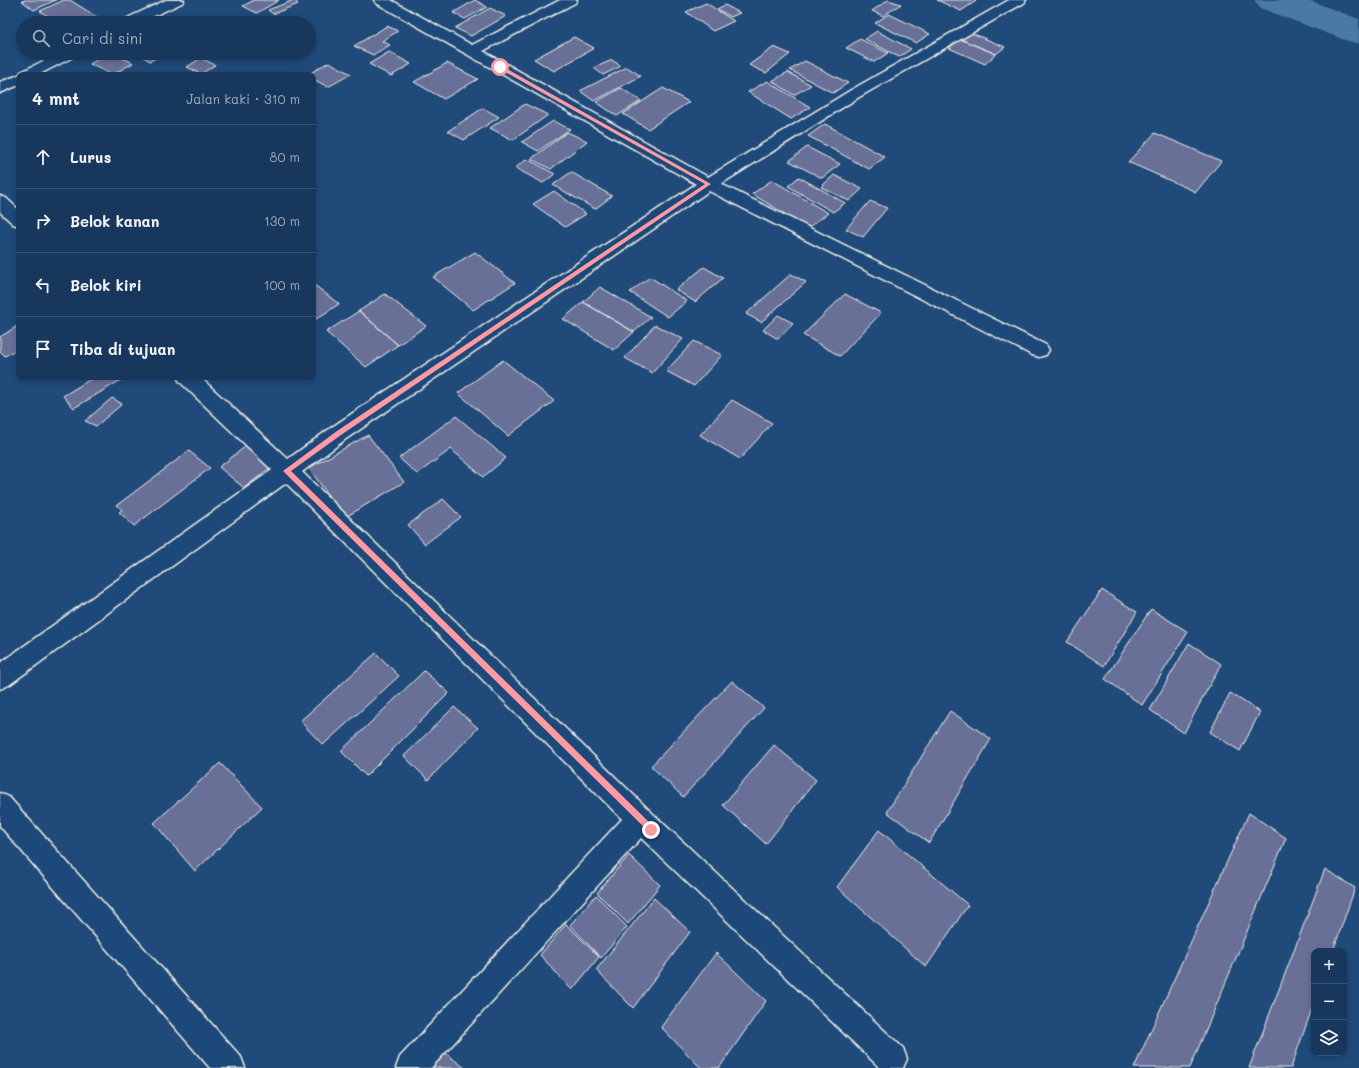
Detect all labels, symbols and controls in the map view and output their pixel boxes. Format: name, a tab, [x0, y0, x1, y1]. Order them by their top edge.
search box	[16, 16, 316, 60]
icon: search	[30, 27, 52, 49]
text: Cari di sini	[62, 28, 143, 48]
route start	[491, 58, 509, 76]
text: 4 mnt	[32, 87, 80, 109]
text: Jalan kaki · 310 m	[186, 90, 300, 107]
icon: ahead	[32, 146, 54, 168]
text: Lurus	[70, 147, 111, 167]
text: 80 m	[270, 148, 300, 165]
icon: right	[32, 210, 54, 232]
text: Belok kanan	[70, 211, 159, 231]
text: 130 m	[264, 212, 300, 229]
icon: left	[32, 274, 54, 296]
text: Belok kiri	[70, 275, 142, 295]
text: 100 m	[264, 276, 300, 293]
icon: arrive	[32, 338, 54, 360]
text: Tiba di tujuan	[70, 339, 175, 359]
route end	[642, 821, 660, 839]
map controls	[1311, 948, 1347, 1056]
button: +	[1311, 948, 1347, 984]
button: −	[1311, 984, 1347, 1020]
button: layers	[1311, 1020, 1347, 1056]

